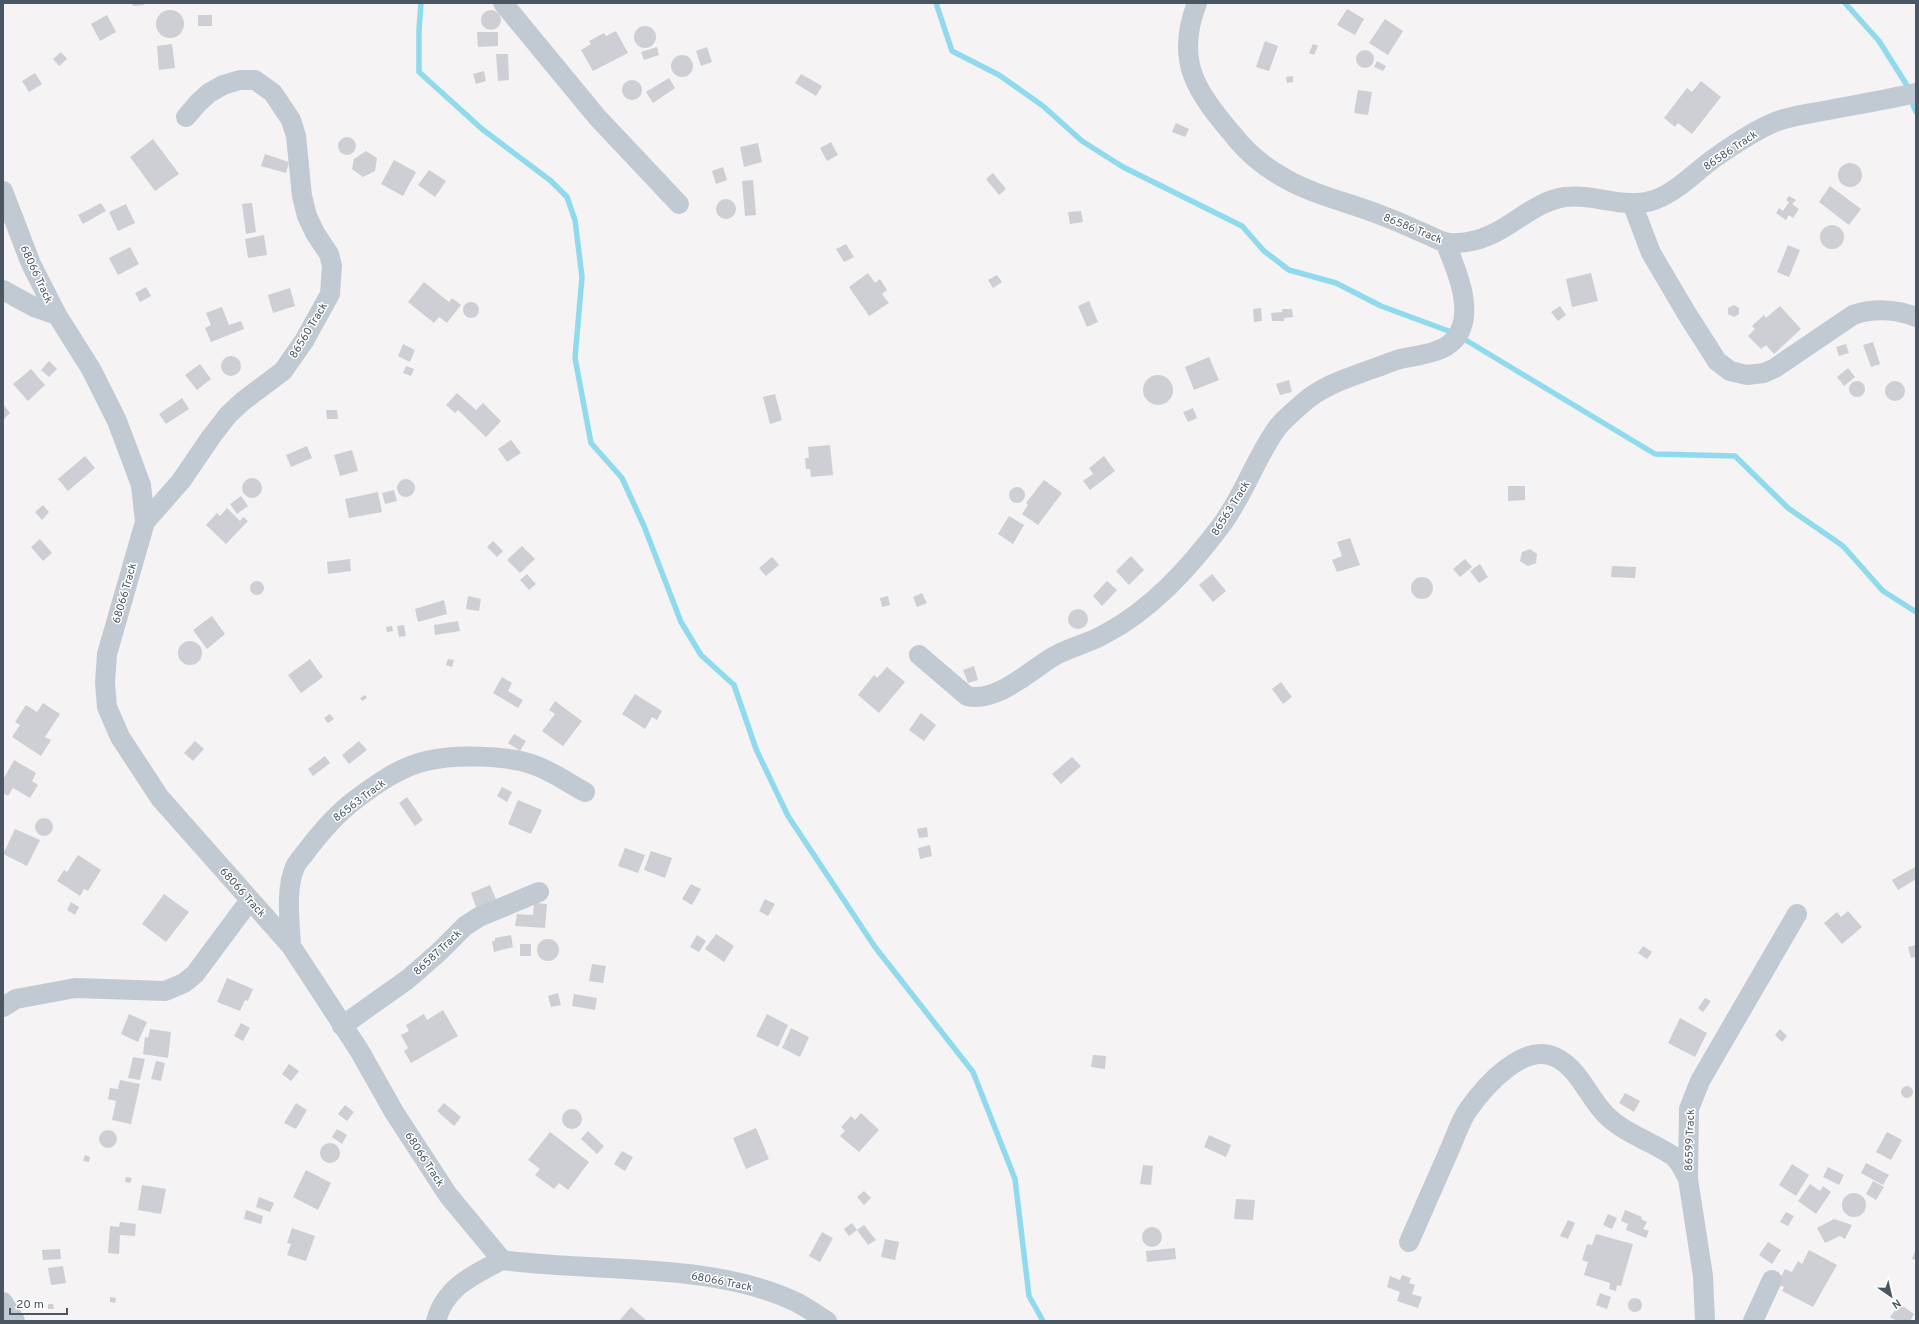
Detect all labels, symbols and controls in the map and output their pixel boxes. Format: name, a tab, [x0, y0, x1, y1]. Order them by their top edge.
street label: 86586 Track	[1701, 128, 1760, 174]
street label: 86586 Track	[1381, 211, 1444, 247]
street label: 68066 Track	[17, 243, 56, 306]
street label: 86560 Track	[287, 300, 331, 361]
street label: 86563 Track	[1208, 478, 1253, 539]
street label: 68066 Track	[110, 561, 140, 625]
street label: 86563 Track	[331, 776, 389, 825]
street label: 68066 Track	[216, 865, 268, 921]
street label: 86587 Track	[411, 927, 465, 979]
street label: 86599 Track	[1682, 1109, 1698, 1171]
street label: 68066 Track	[401, 1130, 447, 1190]
street label: 68066 Track	[690, 1269, 754, 1295]
north arrow	[1871, 1276, 1911, 1316]
scale bar	[10, 1290, 67, 1316]
text: N	[1889, 1295, 1903, 1311]
text: 20 m	[16, 1297, 44, 1313]

